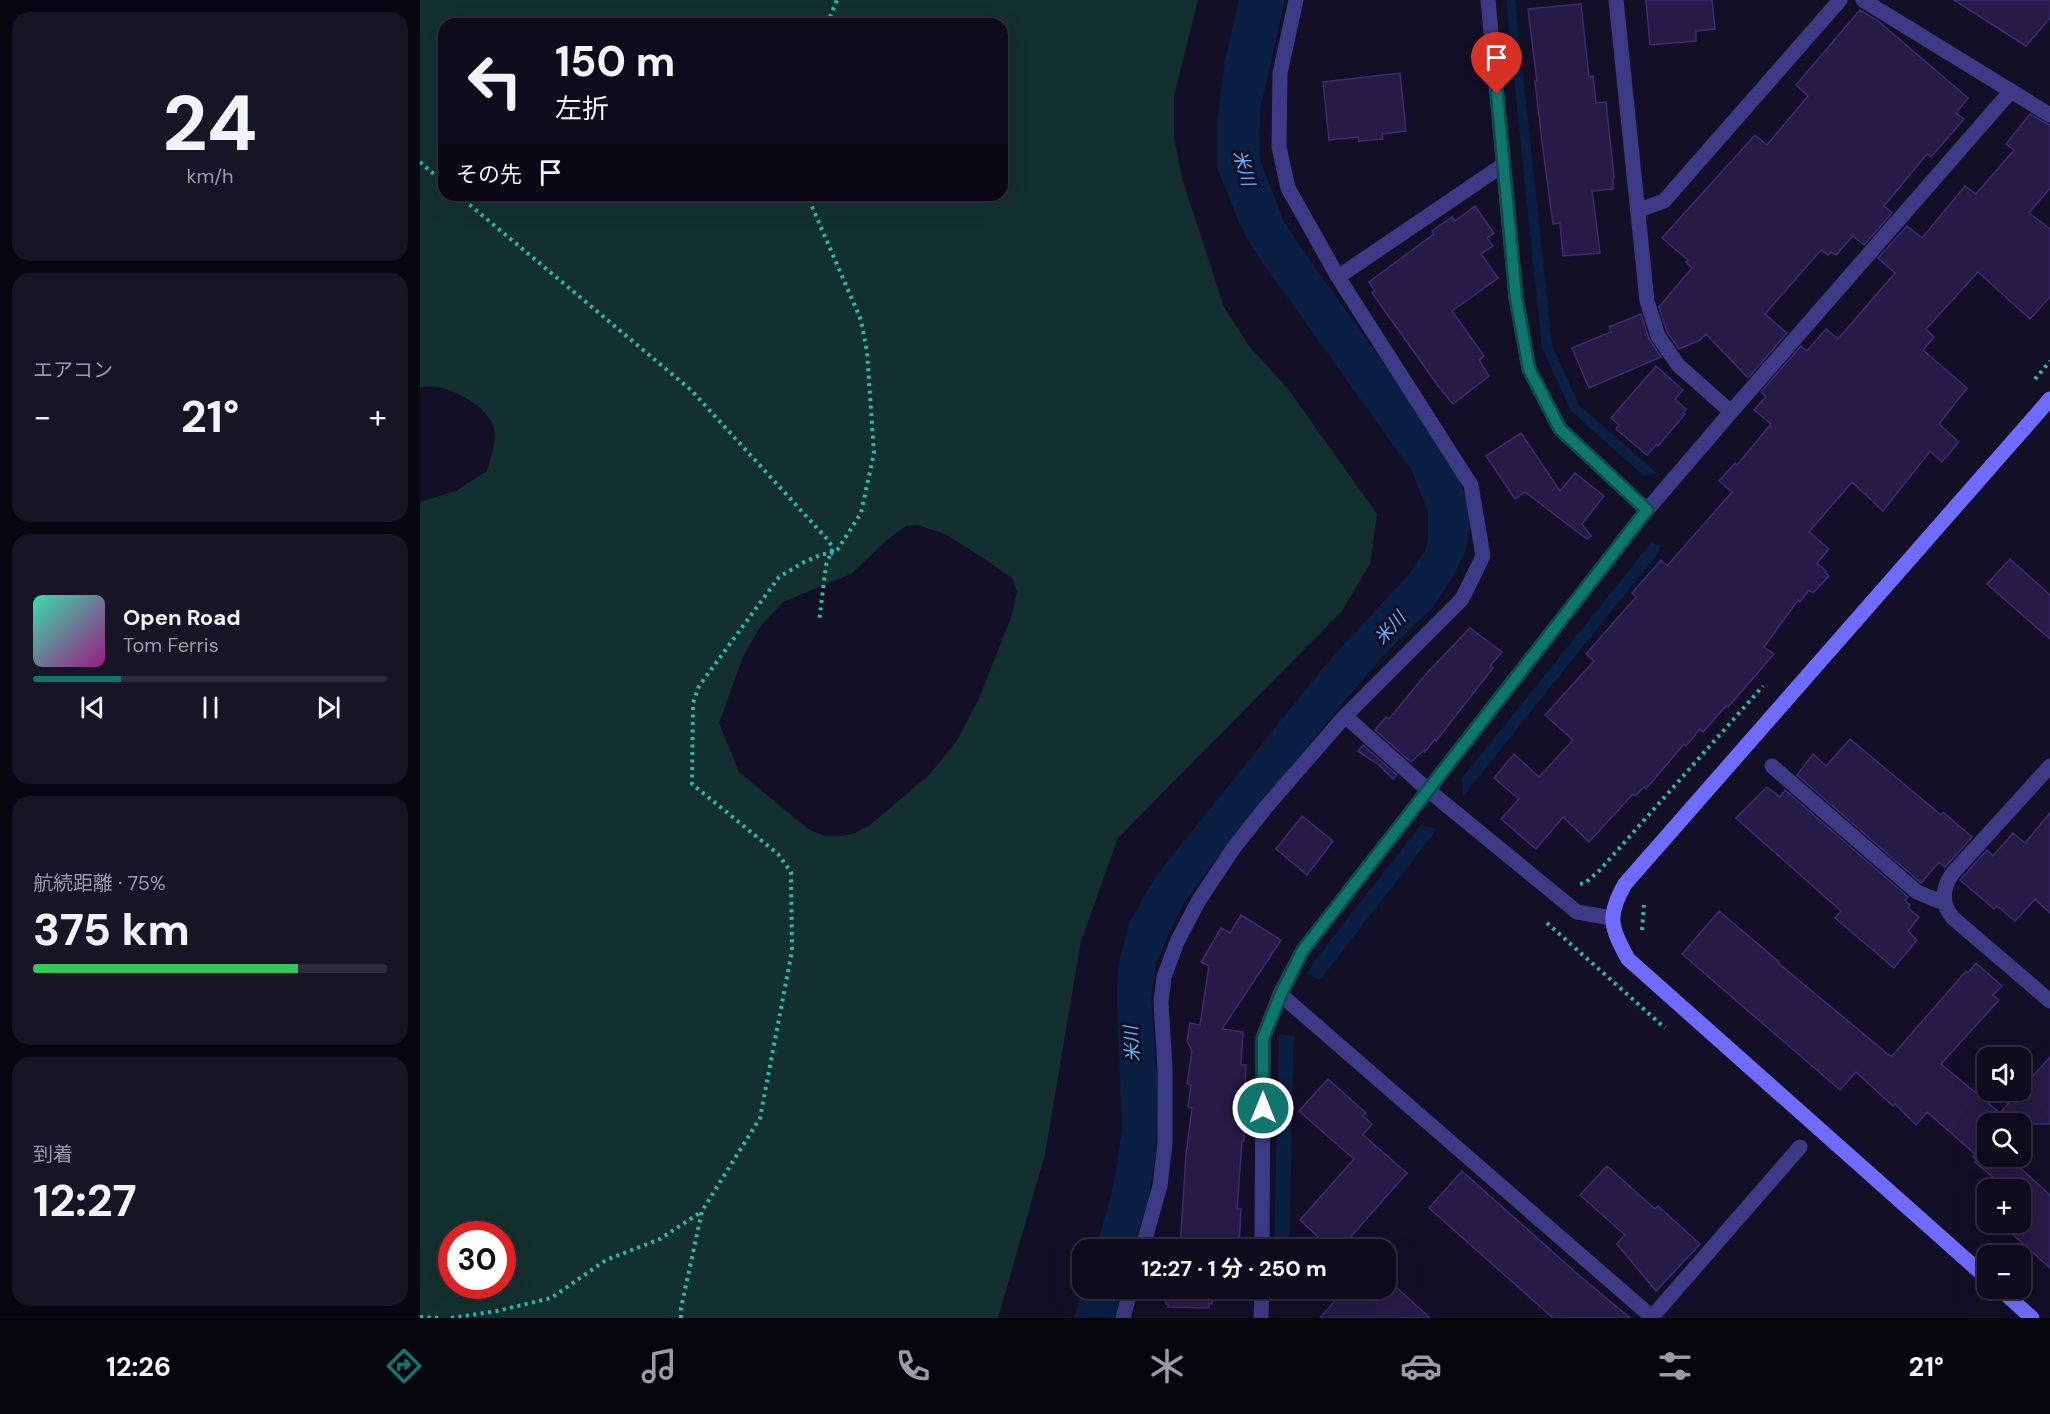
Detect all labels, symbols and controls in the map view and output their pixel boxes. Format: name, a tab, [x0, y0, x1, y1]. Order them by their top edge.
pin	[1471, 32, 1522, 94]
text: 150 m	[555, 34, 675, 89]
icon: arrive	[1480, 41, 1513, 74]
icon: left	[456, 42, 534, 120]
text: 24	[162, 73, 258, 174]
text: 左折	[555, 91, 609, 126]
water label: 米川	[1228, 148, 1261, 190]
icon: arrive	[534, 156, 567, 189]
text: その先	[456, 160, 522, 189]
text: km/h	[186, 163, 234, 189]
text: エアコン	[33, 357, 113, 383]
text: 21°	[181, 387, 239, 446]
text: −	[33, 395, 51, 438]
text: +	[369, 395, 387, 438]
text: Open Road	[123, 603, 241, 632]
water label: 米川	[1369, 605, 1412, 649]
text: Tom Ferris	[123, 632, 219, 658]
icon: previous	[76, 691, 109, 724]
icon: pause	[194, 691, 227, 724]
icon: next	[312, 691, 345, 724]
text: 航続距離 · 75%	[33, 870, 166, 896]
text: 375 km	[33, 900, 190, 959]
water label: 米川	[1119, 1023, 1145, 1063]
map controls	[1977, 1047, 2031, 1299]
button: sound	[1977, 1047, 2031, 1101]
position arrow	[1231, 1076, 1295, 1140]
button: search	[1977, 1113, 2031, 1167]
text: 到着	[33, 1141, 73, 1167]
text: 12:27	[33, 1171, 137, 1230]
button: +	[1977, 1179, 2031, 1233]
speed limit sign: 30	[438, 1221, 516, 1299]
button: −	[1977, 1245, 2031, 1299]
text: 12:27 · 1 分 · 250 m	[1141, 1254, 1327, 1283]
icon: directions	[383, 1345, 425, 1387]
icon: music	[638, 1345, 680, 1387]
icon: phone	[892, 1345, 934, 1387]
icon: climate	[1146, 1345, 1188, 1387]
icon: car	[1400, 1345, 1442, 1387]
icon: filters	[1654, 1345, 1696, 1387]
text: 12:26	[106, 1349, 171, 1384]
text: 21°	[1909, 1349, 1944, 1384]

